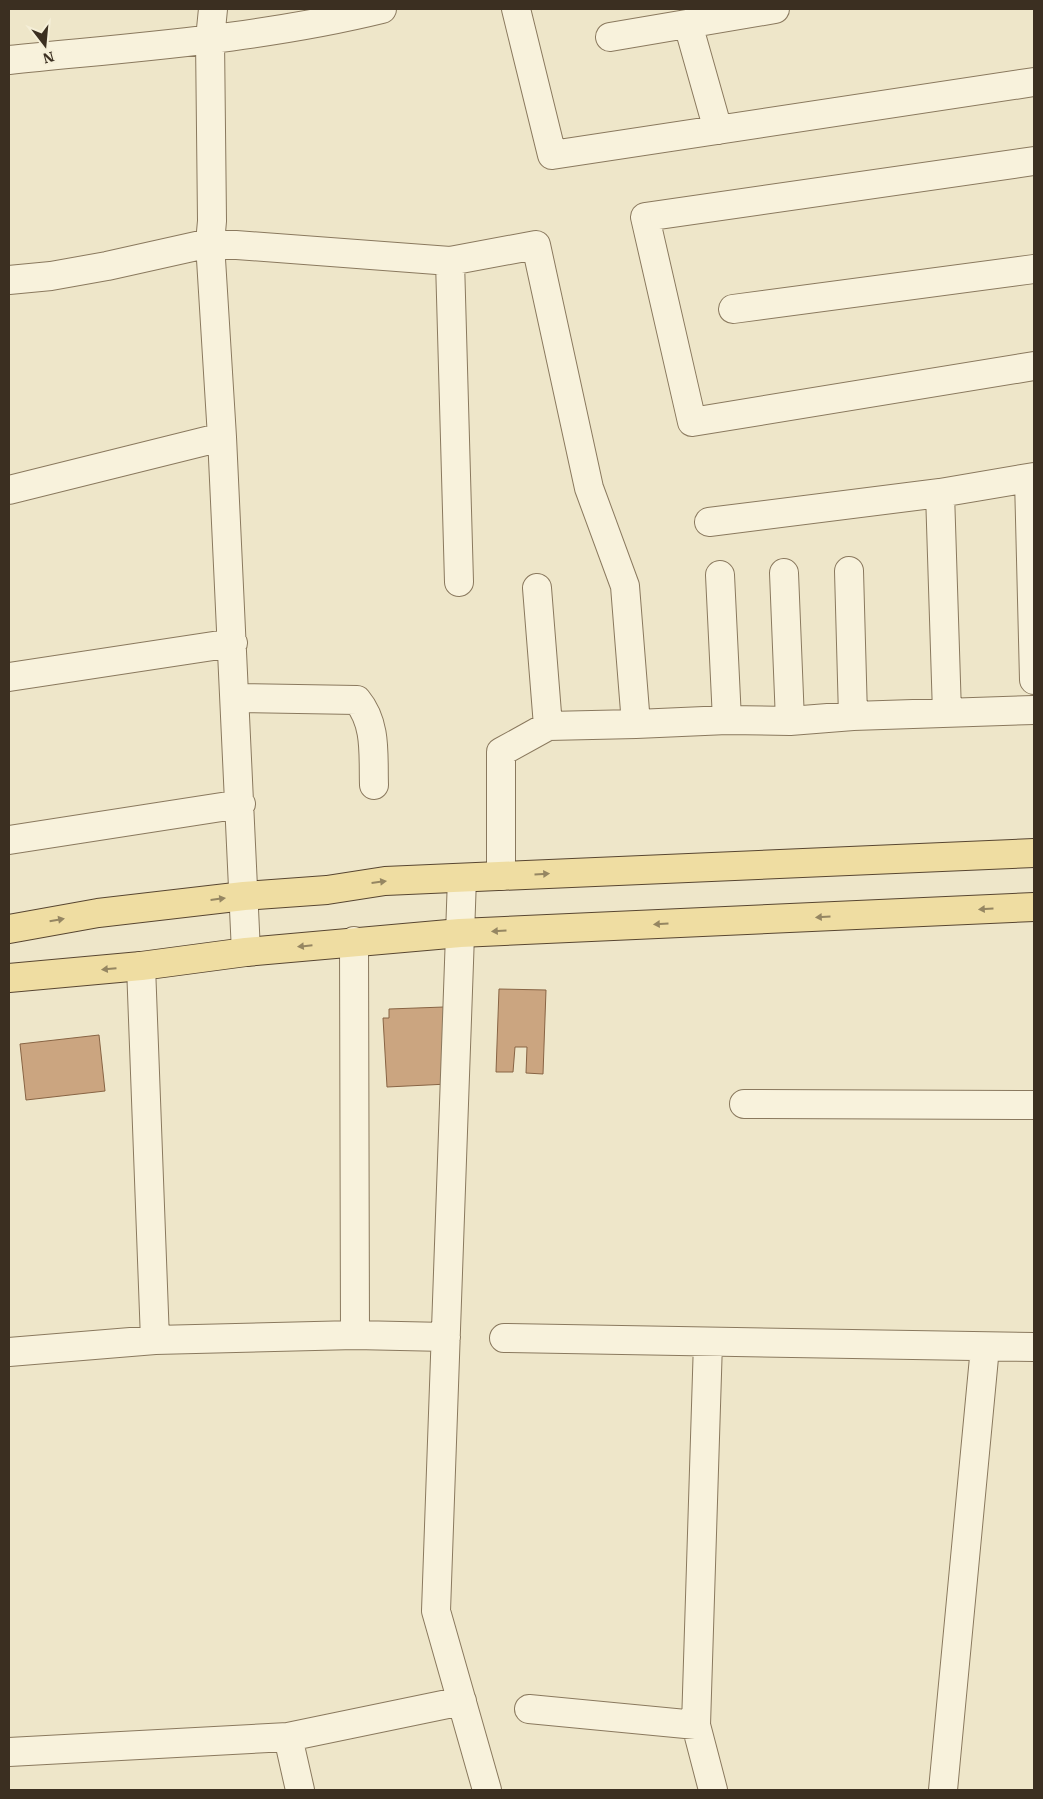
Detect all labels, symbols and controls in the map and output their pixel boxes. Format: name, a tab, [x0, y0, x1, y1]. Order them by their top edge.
north arrow	[20, 20, 70, 70]
text: N	[41, 47, 56, 68]
one-way arrow	[534, 870, 550, 878]
one-way arrow	[372, 878, 388, 886]
one-way arrow	[210, 895, 226, 903]
one-way arrow	[977, 906, 993, 914]
one-way arrow	[815, 913, 831, 921]
one-way arrow	[49, 916, 65, 924]
one-way arrow	[653, 920, 669, 928]
one-way arrow	[490, 928, 506, 936]
one-way arrow	[297, 942, 313, 950]
one-way arrow	[101, 965, 117, 973]

